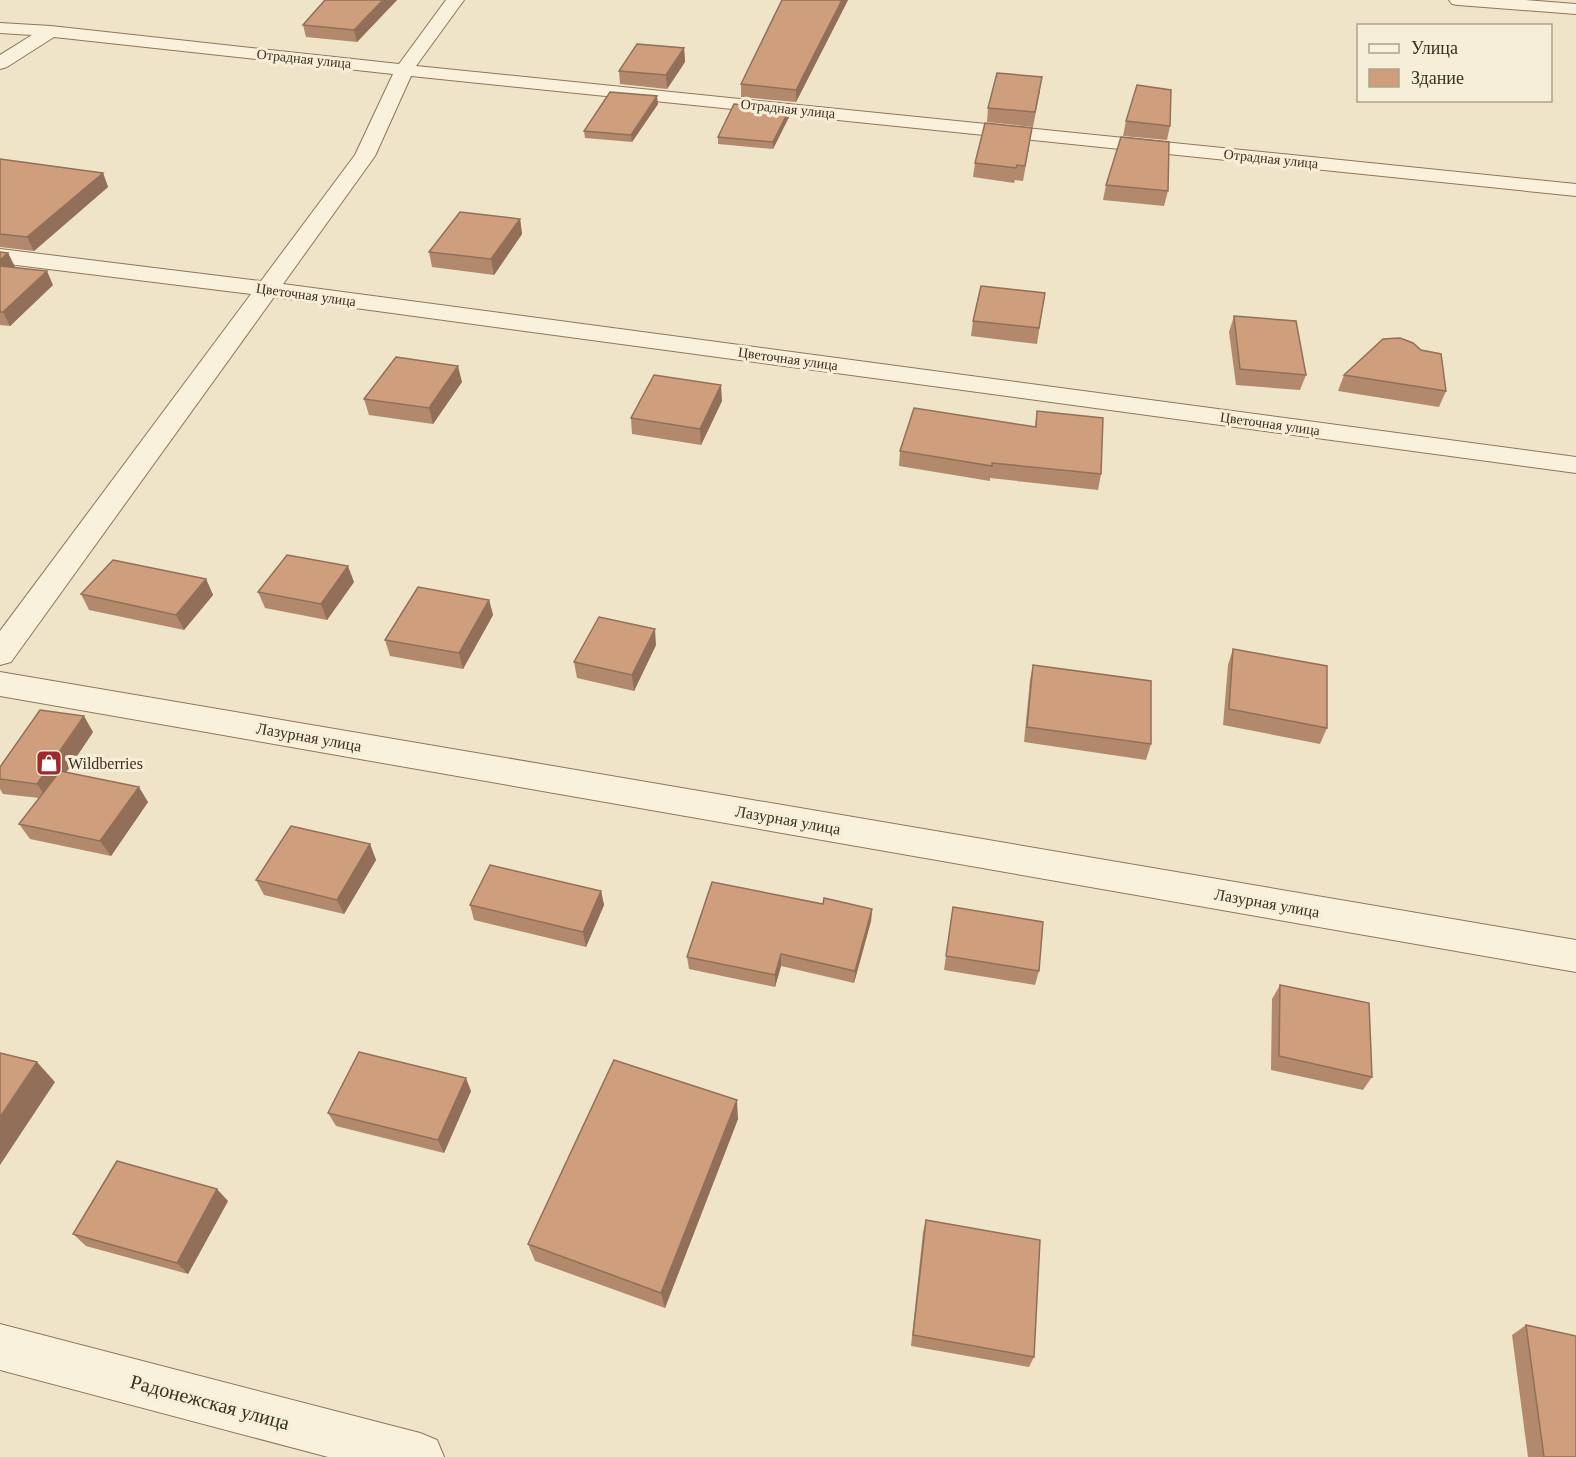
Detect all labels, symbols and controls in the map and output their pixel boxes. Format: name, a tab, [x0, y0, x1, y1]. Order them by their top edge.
legend	[1357, 24, 1552, 102]
text: Улица	[1411, 38, 1458, 58]
street label: Отрадная улица	[256, 47, 353, 72]
text: Здание	[1411, 68, 1464, 88]
street label: Отрадная улица	[740, 97, 837, 122]
street label: Отрадная улица	[1223, 147, 1320, 172]
street label: Цветочная улица	[255, 281, 358, 310]
street label: Цветочная улица	[737, 345, 840, 374]
street label: Цветочная улица	[1219, 410, 1322, 439]
street label: Лазурная улица	[255, 719, 363, 756]
shop icon: Wildberries	[34, 748, 64, 778]
place label: Wildberries	[68, 755, 143, 772]
street label: Лазурная улица	[734, 802, 842, 839]
street label: Лазурная улица	[1213, 885, 1321, 922]
street label: Радонежская улица	[128, 1370, 292, 1435]

